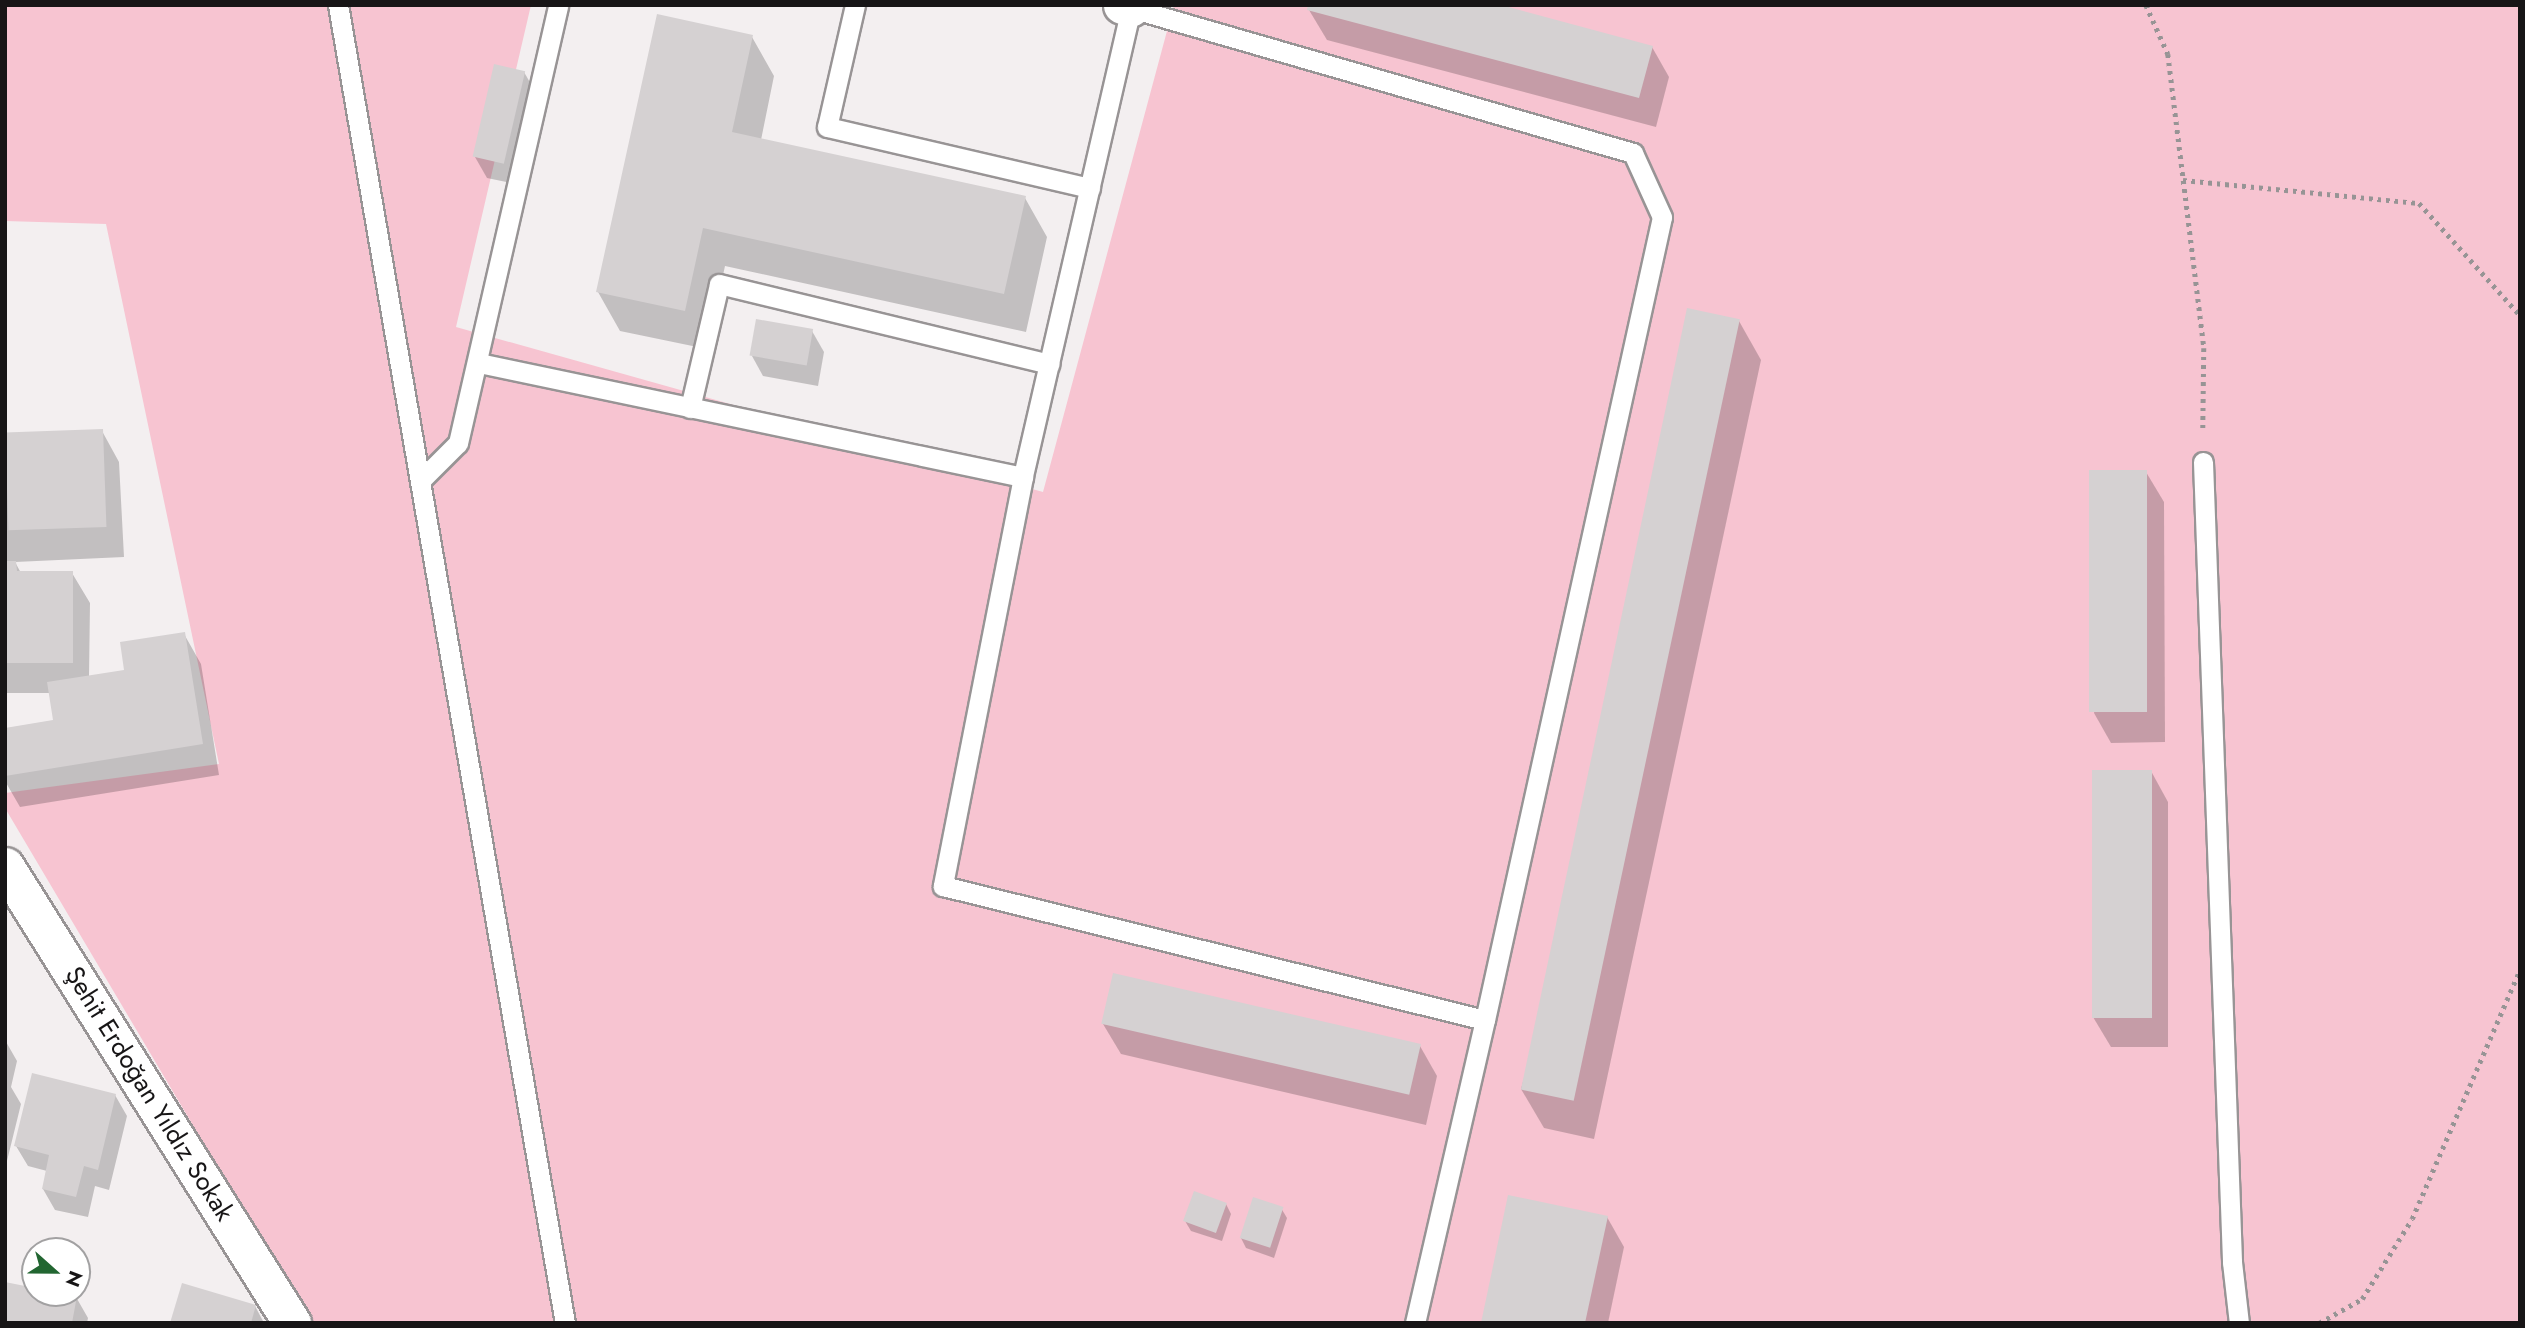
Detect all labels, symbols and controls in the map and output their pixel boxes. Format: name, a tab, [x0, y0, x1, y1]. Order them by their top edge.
street label: Şehit Erdoğan Yıldız Sokak	[58, 961, 240, 1227]
north arrow	[21, 1237, 91, 1307]
text: N	[59, 1267, 90, 1291]

